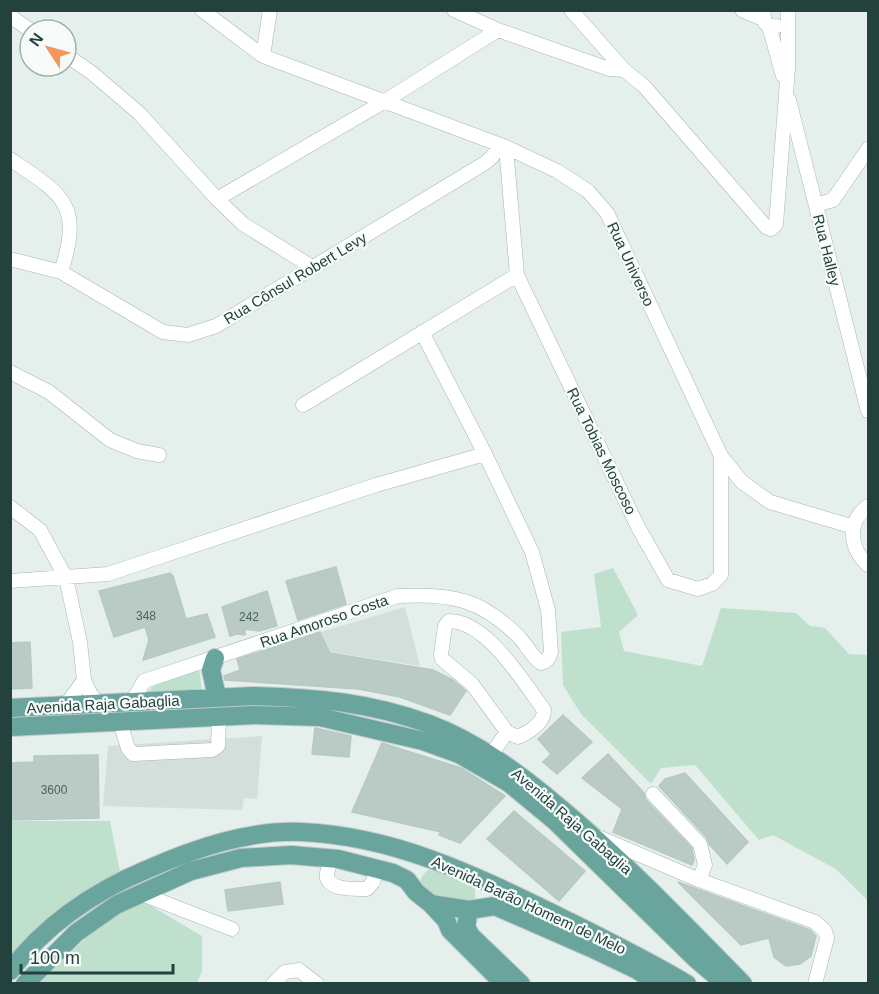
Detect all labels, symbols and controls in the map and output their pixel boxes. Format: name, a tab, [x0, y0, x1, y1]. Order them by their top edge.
north arrow	[18, 18, 78, 78]
text: N	[26, 30, 47, 49]
street label: Rua Halley	[810, 212, 844, 288]
street label: Rua Universo	[604, 219, 658, 309]
street label: Rua Cônsul Robert Levy	[221, 228, 370, 327]
street label: Rua Tobias Moscoso	[564, 385, 640, 517]
street label: Rua Amoroso Costa	[258, 591, 391, 651]
house number: 348	[136, 609, 156, 623]
house number: 242	[239, 610, 259, 624]
street label: Avenida Raja Gabaglia	[26, 691, 181, 716]
street label: Avenida Raja Gabaglia	[509, 764, 636, 878]
house number: 3600	[41, 783, 68, 797]
street label: Avenida Barão Homem de Melo	[429, 852, 629, 958]
scale bar	[21, 937, 172, 975]
text: 100 m	[30, 948, 80, 968]

